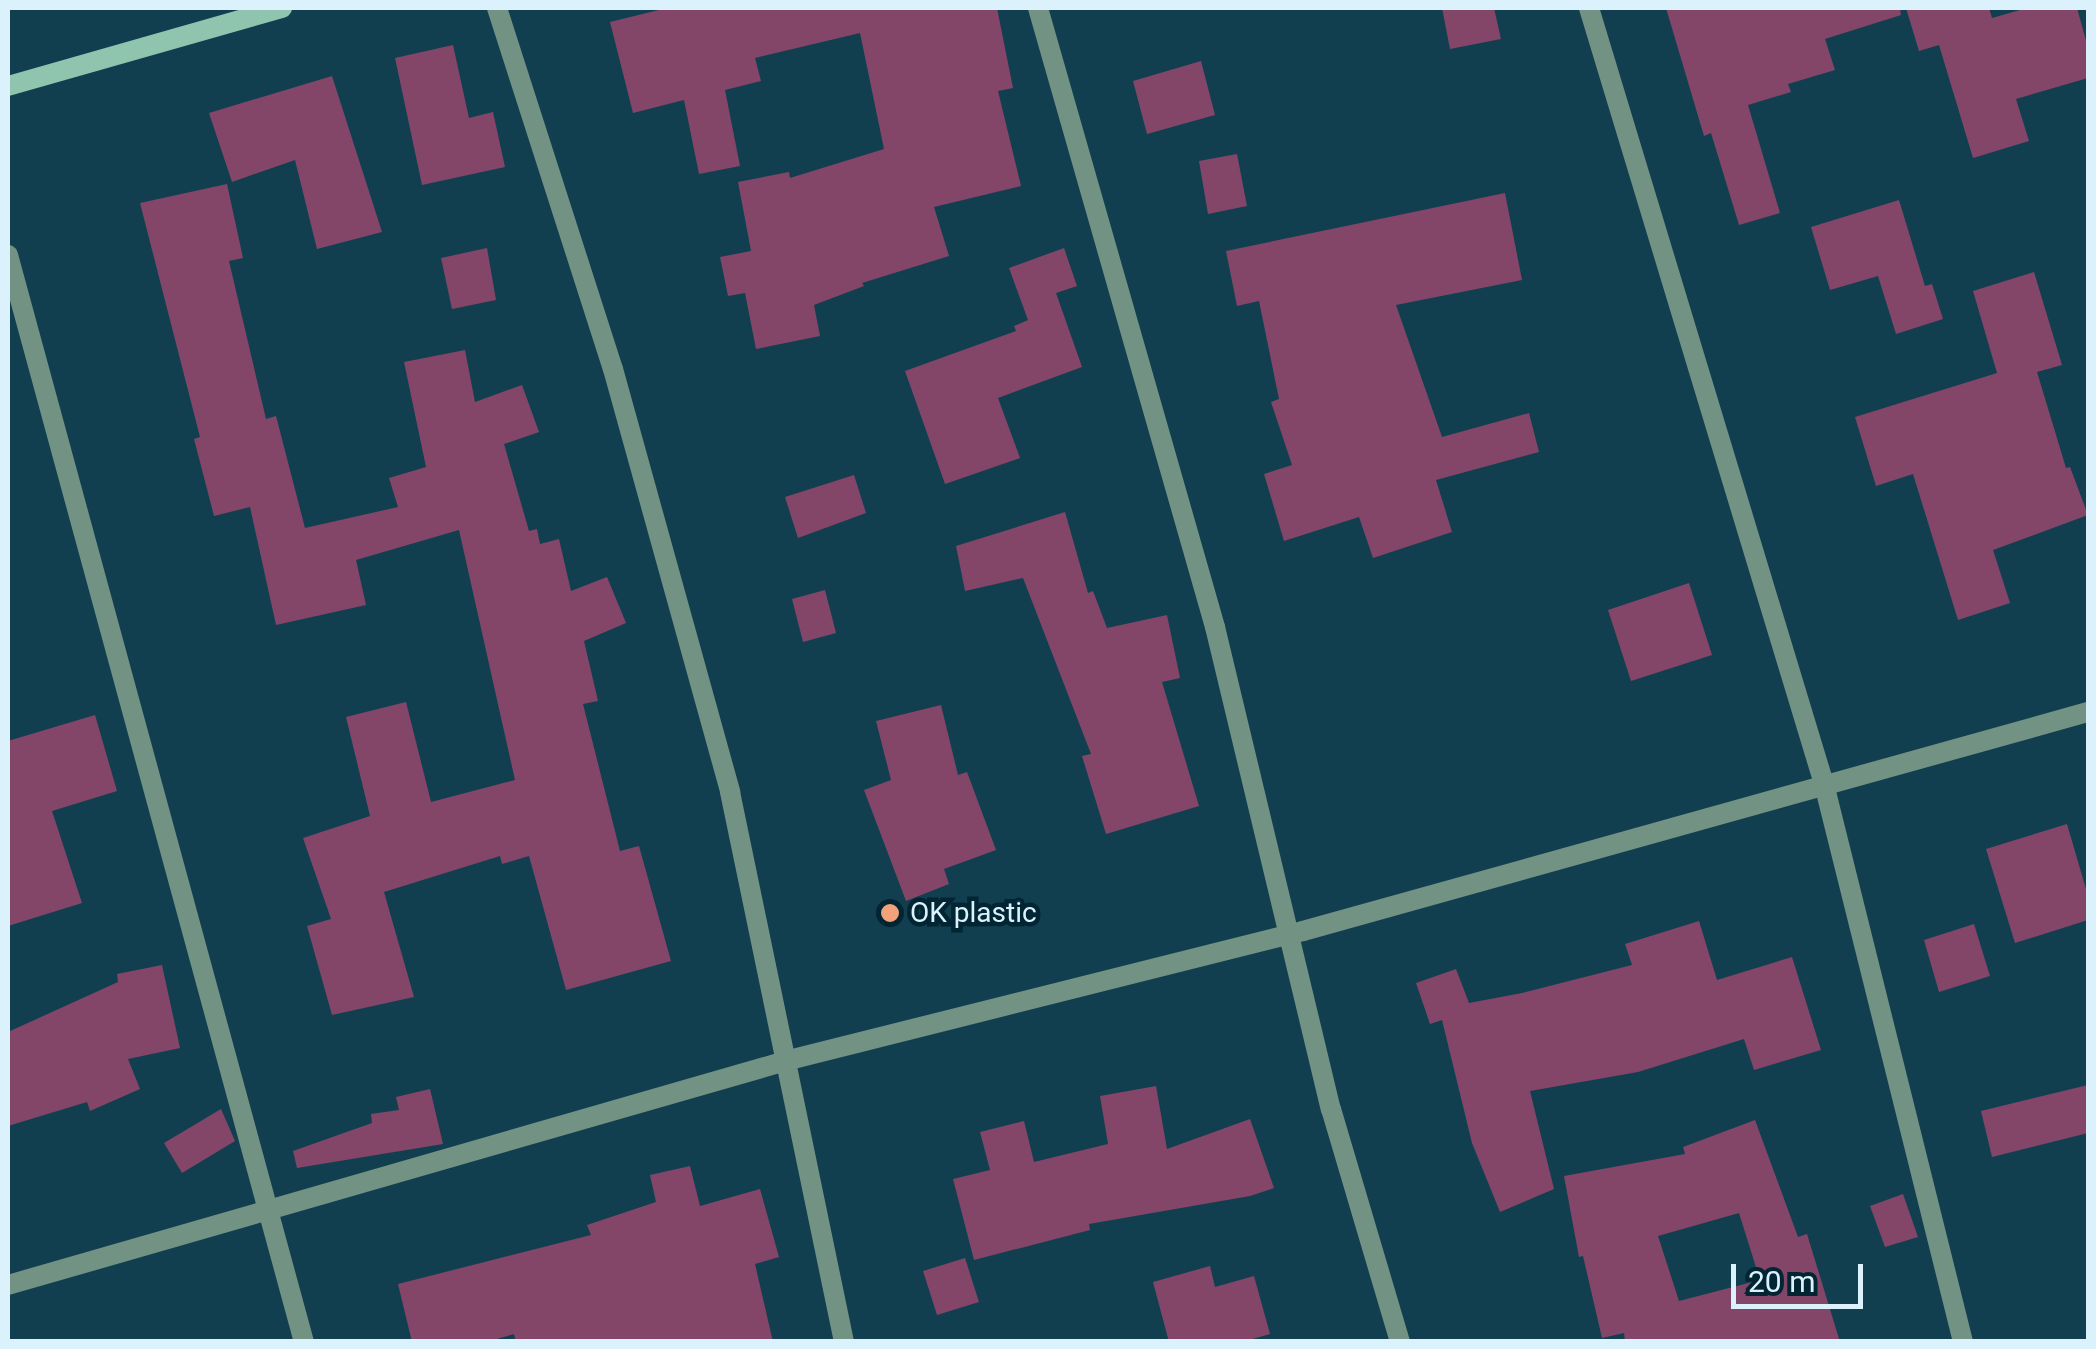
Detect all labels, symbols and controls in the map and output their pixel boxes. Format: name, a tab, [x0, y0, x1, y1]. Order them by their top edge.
place label: OK plastic	[910, 896, 1037, 930]
marker: OK plastic	[879, 902, 901, 924]
scale bar	[1736, 1244, 1868, 1306]
text: 20 m	[1748, 1264, 1815, 1299]

